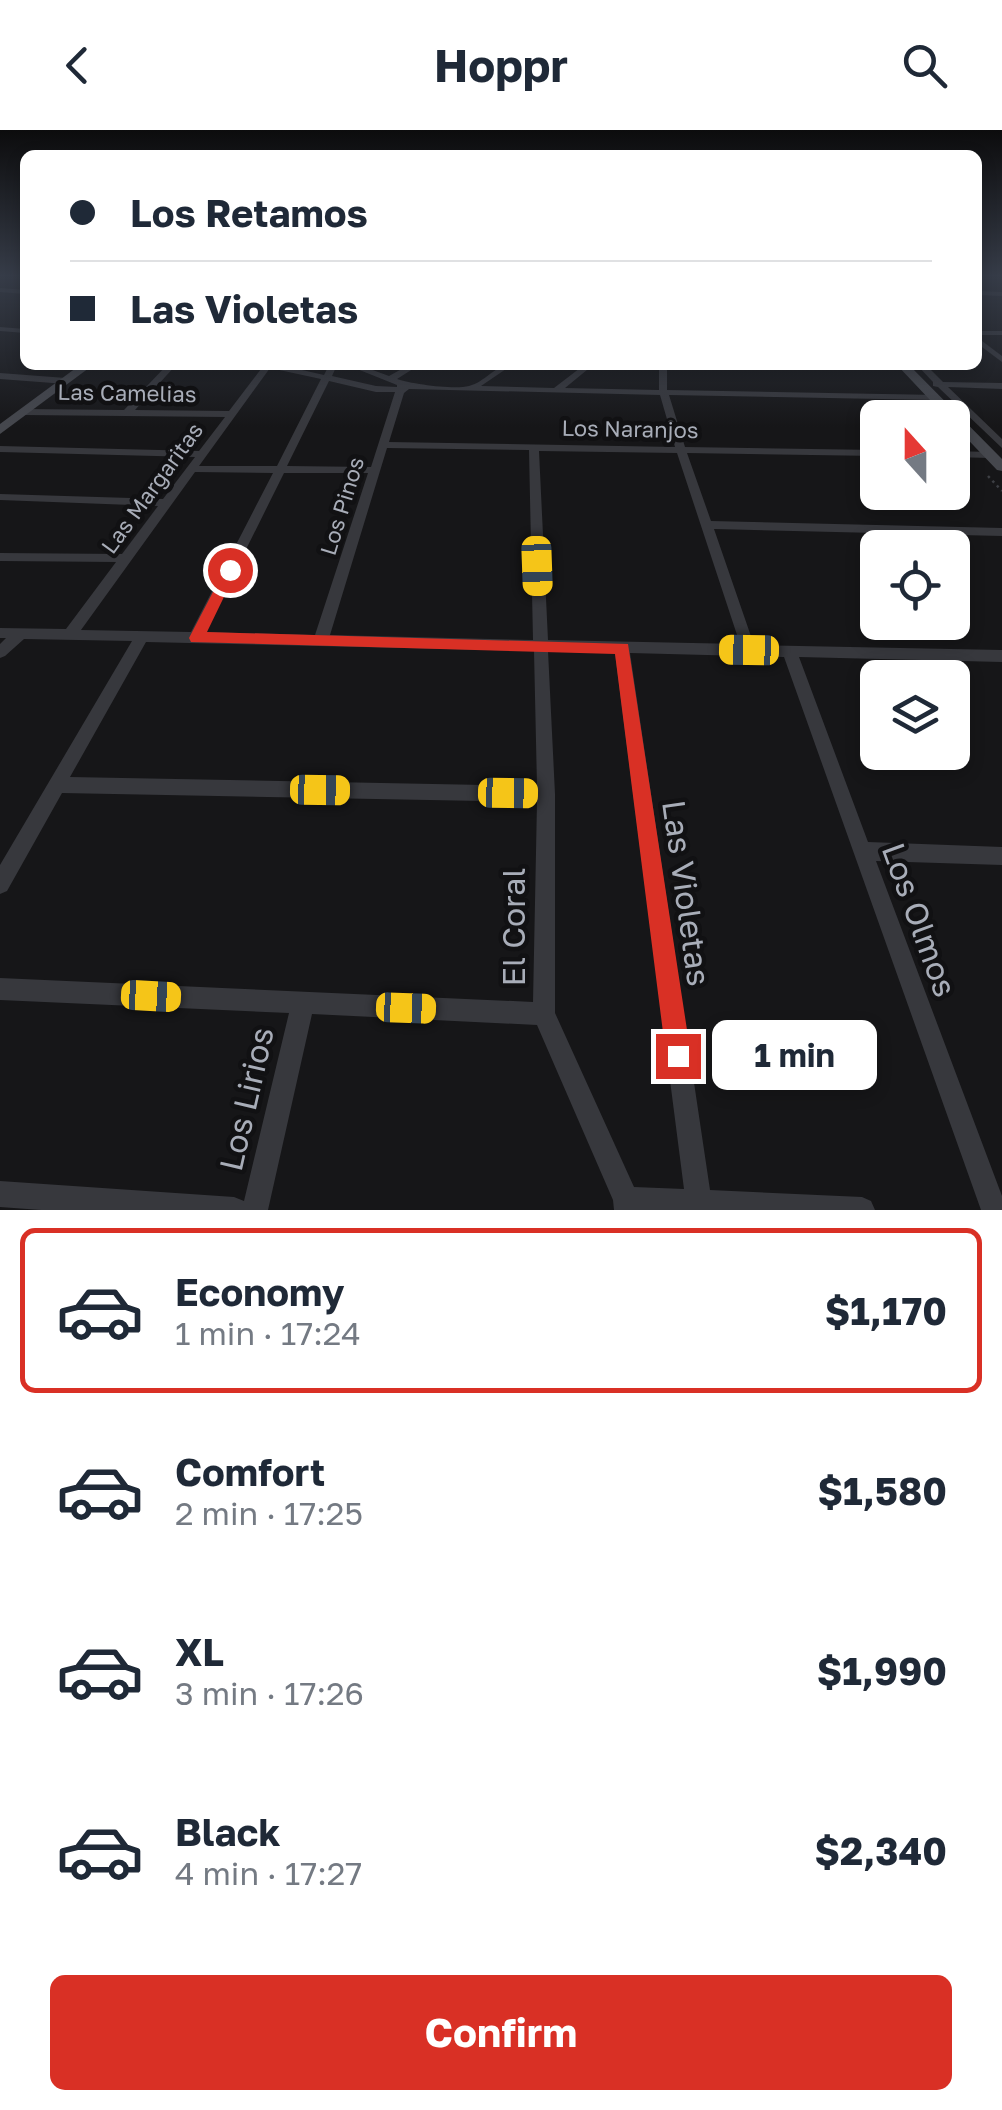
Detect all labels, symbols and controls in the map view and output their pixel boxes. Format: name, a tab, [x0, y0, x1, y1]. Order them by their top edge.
icon: back	[50, 38, 105, 93]
text: Hoppr	[434, 38, 568, 92]
icon: search	[897, 38, 952, 93]
text: Los Retamos	[130, 190, 368, 235]
text: Las Violetas	[130, 286, 358, 331]
street label: Las Camelias	[57, 378, 197, 407]
north arrow	[860, 400, 970, 510]
map controls	[860, 400, 970, 770]
street label: Los Naranjos	[561, 414, 699, 443]
street label: Las Margaritas	[95, 417, 208, 558]
street label: Los Pinos	[314, 453, 369, 558]
button: locate	[860, 530, 970, 640]
car	[521, 535, 553, 597]
route start	[208, 548, 253, 593]
car	[719, 634, 779, 666]
button: layers	[860, 660, 970, 770]
car	[290, 774, 350, 806]
car	[478, 777, 538, 809]
street label: Las Violetas	[655, 798, 719, 988]
street label: Los Olmos	[875, 838, 965, 1002]
street label: El Coral	[494, 867, 532, 987]
car	[120, 979, 182, 1013]
car	[375, 992, 437, 1024]
callout: 1 min	[713, 1021, 878, 1091]
street label: Los Lirios	[211, 1023, 281, 1174]
route end	[656, 1034, 701, 1079]
text: 1 min	[754, 1036, 835, 1074]
icon: car	[55, 1266, 145, 1356]
text: Economy	[175, 1269, 344, 1314]
text: $1,170	[825, 1288, 947, 1333]
text: 1 min · 17:24	[175, 1314, 361, 1352]
icon: car	[55, 1446, 145, 1536]
text: Comfort	[175, 1449, 325, 1494]
text: $1,580	[818, 1468, 947, 1513]
text: 2 min · 17:25	[175, 1494, 363, 1532]
icon: car	[55, 1626, 145, 1716]
text: XL	[175, 1629, 224, 1674]
text: $1,990	[817, 1648, 947, 1693]
text: 3 min · 17:26	[175, 1674, 364, 1712]
icon: car	[55, 1806, 145, 1896]
text: Black	[175, 1809, 280, 1854]
text: $2,340	[815, 1828, 947, 1873]
text: 4 min · 17:27	[175, 1854, 362, 1892]
button: Confirm	[50, 1975, 952, 2090]

